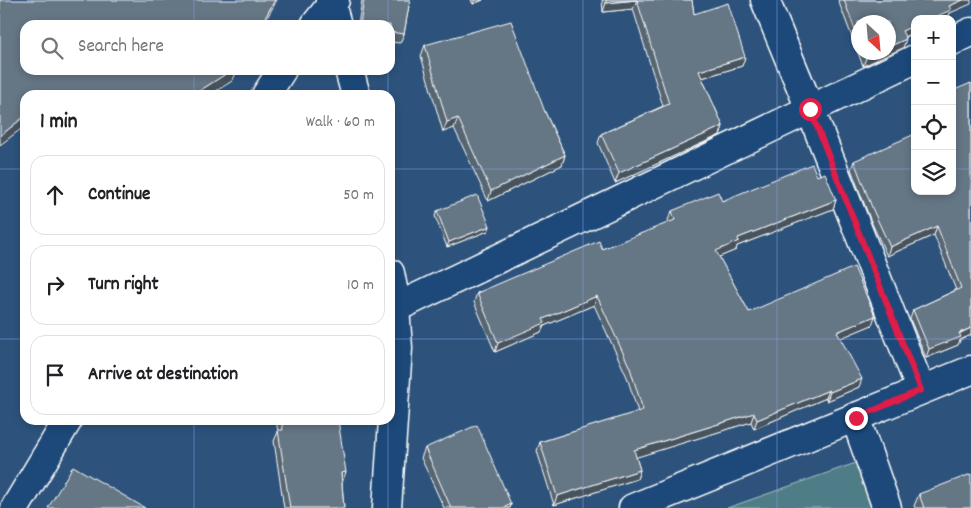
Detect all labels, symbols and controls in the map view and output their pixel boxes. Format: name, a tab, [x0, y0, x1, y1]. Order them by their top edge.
north arrow	[851, 15, 896, 60]
map controls	[911, 15, 956, 195]
button: +	[911, 15, 956, 60]
search box	[20, 20, 395, 75]
icon: search	[38, 34, 66, 62]
text: Search here	[78, 34, 164, 61]
button: −	[911, 60, 956, 105]
route start	[799, 98, 822, 121]
button: locate	[911, 105, 956, 150]
text: 1 min	[40, 108, 77, 138]
text: Walk · 60 m	[306, 111, 375, 134]
button: layers	[911, 150, 956, 195]
icon: ahead	[41, 181, 69, 209]
text: Continue	[88, 182, 150, 209]
text: 50 m	[343, 184, 374, 207]
icon: right	[41, 271, 69, 299]
text: Turn right	[88, 272, 159, 299]
text: 10 m	[347, 274, 374, 297]
icon: arrive	[41, 361, 69, 389]
text: Arrive at destination	[88, 362, 238, 389]
route end	[845, 407, 868, 430]

